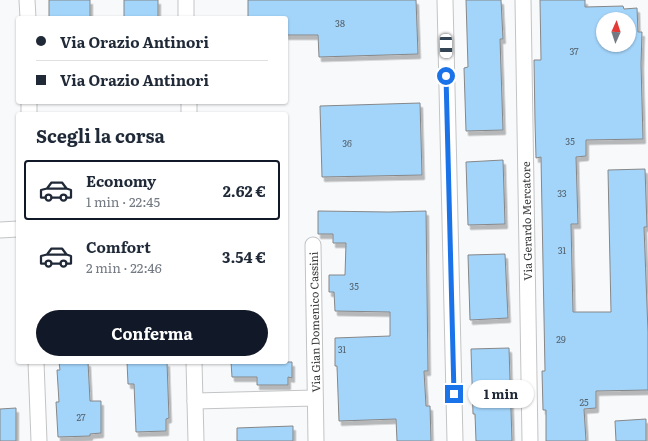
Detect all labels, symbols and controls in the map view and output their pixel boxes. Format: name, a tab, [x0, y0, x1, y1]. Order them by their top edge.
north arrow	[596, 12, 636, 52]
map controls	[596, 12, 636, 52]
house number: 38	[335, 16, 345, 30]
text: Via Orazio Antinori	[60, 30, 209, 53]
car	[440, 34, 452, 58]
house number: 37	[569, 44, 579, 58]
route start	[437, 67, 455, 85]
text: Via Orazio Antinori	[60, 68, 209, 91]
text: Scegli la corsa	[36, 122, 165, 149]
house number: 35	[565, 134, 575, 148]
house number: 36	[342, 136, 352, 150]
street label: Via Gerardo Mercatore	[517, 161, 535, 281]
text: Economy	[86, 169, 156, 192]
icon: car	[38, 172, 74, 208]
text: 2.62 €	[223, 179, 266, 202]
house number: 33	[557, 186, 567, 200]
text: 1 min · 22:45	[86, 192, 160, 211]
text: Comfort	[86, 235, 151, 258]
icon: car	[38, 238, 74, 274]
house number: 31	[558, 243, 567, 257]
text: 3.54 €	[222, 245, 266, 268]
street label: Via Gian Domenico Cassini	[305, 251, 323, 393]
text: 2 min · 22:46	[86, 258, 162, 277]
house number: 35	[349, 279, 359, 293]
button: Conferma	[36, 310, 268, 356]
house number: 29	[556, 332, 566, 346]
house number: 31	[338, 342, 347, 356]
callout: 1 min	[468, 380, 534, 408]
text: 1 min	[484, 384, 518, 403]
route end	[445, 385, 463, 403]
house number: 25	[579, 395, 589, 409]
house number: 27	[76, 410, 86, 424]

